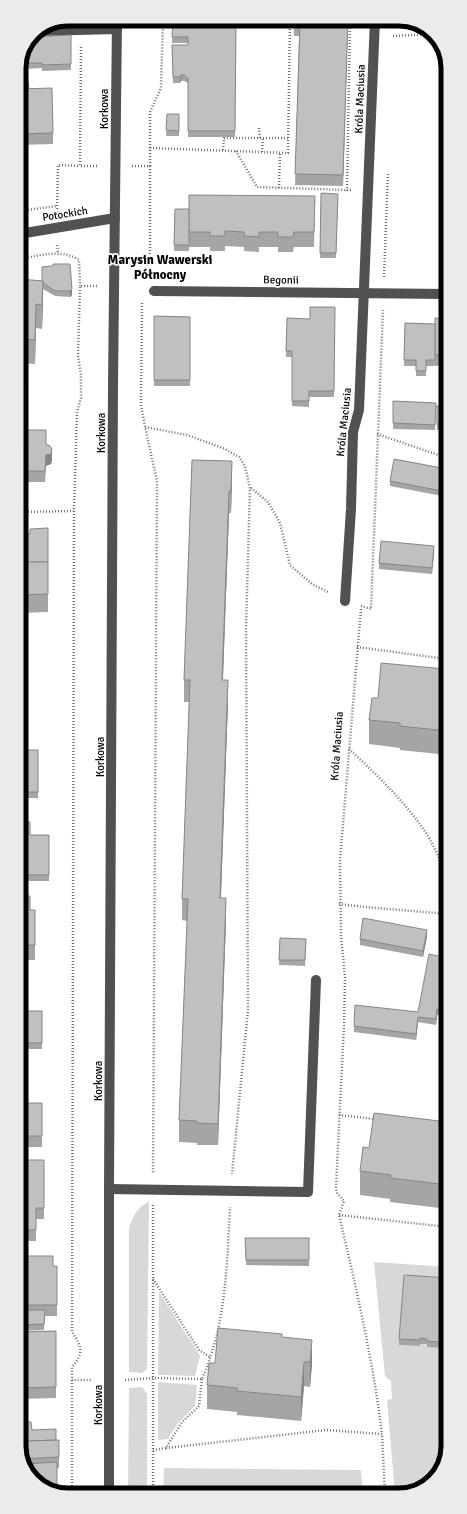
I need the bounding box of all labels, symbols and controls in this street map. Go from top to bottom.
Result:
street label: Króla Maciusia [352,64,368,134]
street label: Korkowa [98,88,111,129]
street label: Potockich [41,204,89,224]
district label: Marysin Wawerski Północny [108,252,213,283]
street label: Begonii [263,273,299,287]
street label: Króla Maciusia [334,386,354,457]
street label: Korkowa [95,412,108,453]
street label: Króla Maciusia [328,710,346,781]
street label: Korkowa [94,736,107,777]
street label: Korkowa [92,1060,105,1101]
street label: Korkowa [92,1384,105,1425]

